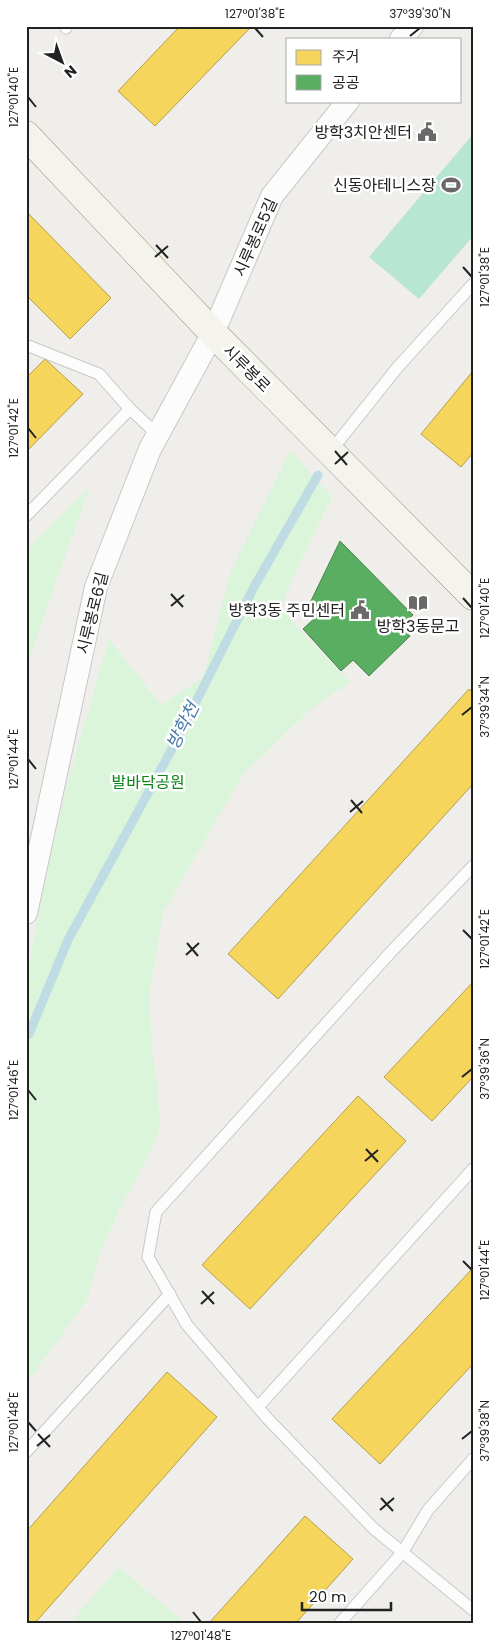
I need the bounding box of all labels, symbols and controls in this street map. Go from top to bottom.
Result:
text: 127°01'38"E [225,5,285,22]
text: 37°39'30"N [389,5,451,22]
north arrow [38,38,88,88]
legend [286,38,462,102]
text: 주거 [332,46,360,67]
text: N [60,61,81,83]
text: 127°01'40"E [5,67,22,127]
text: 공공 [332,72,360,93]
place label: 방학3치안센터 [314,121,412,144]
public building icon: 방학3치안센터 [416,121,438,143]
place label: 신동아테니스장 [333,174,436,197]
sports icon: 신동아테니스장 [440,174,462,196]
street label: 시루봉로5길 [228,194,283,280]
text: 127°01'38"E [476,247,493,307]
street label: 시루봉로 [218,339,276,397]
text: 127°01'42"E [5,398,22,458]
street label: 시루봉로6길 [71,570,114,657]
text: 127°01'40"E [476,578,493,638]
library icon: 방학3동문고 [407,592,429,614]
place label: 방학3동 주민센터 [228,599,345,622]
public building icon: 방학3동 주민센터 [349,599,371,621]
place label: 방학3동문고 [376,615,460,638]
text: 37°39'34"N [476,676,493,738]
water label: 방학천 [160,696,206,754]
text: 127°01'44"E [5,729,22,789]
park label: 발바닥공원 [111,771,185,794]
text: 127°01'42"E [476,909,493,969]
text: 37°39'36"N [476,1038,493,1100]
text: 127°01'46"E [5,1060,22,1120]
text: 127°01'44"E [476,1240,493,1300]
text: 127°01'48"E [5,1392,22,1452]
text: 37°39'38"N [476,1400,493,1462]
scale bar [302,1579,390,1611]
text: 20 m [309,1586,347,1607]
text: 127°01'48"E [171,1627,231,1644]

